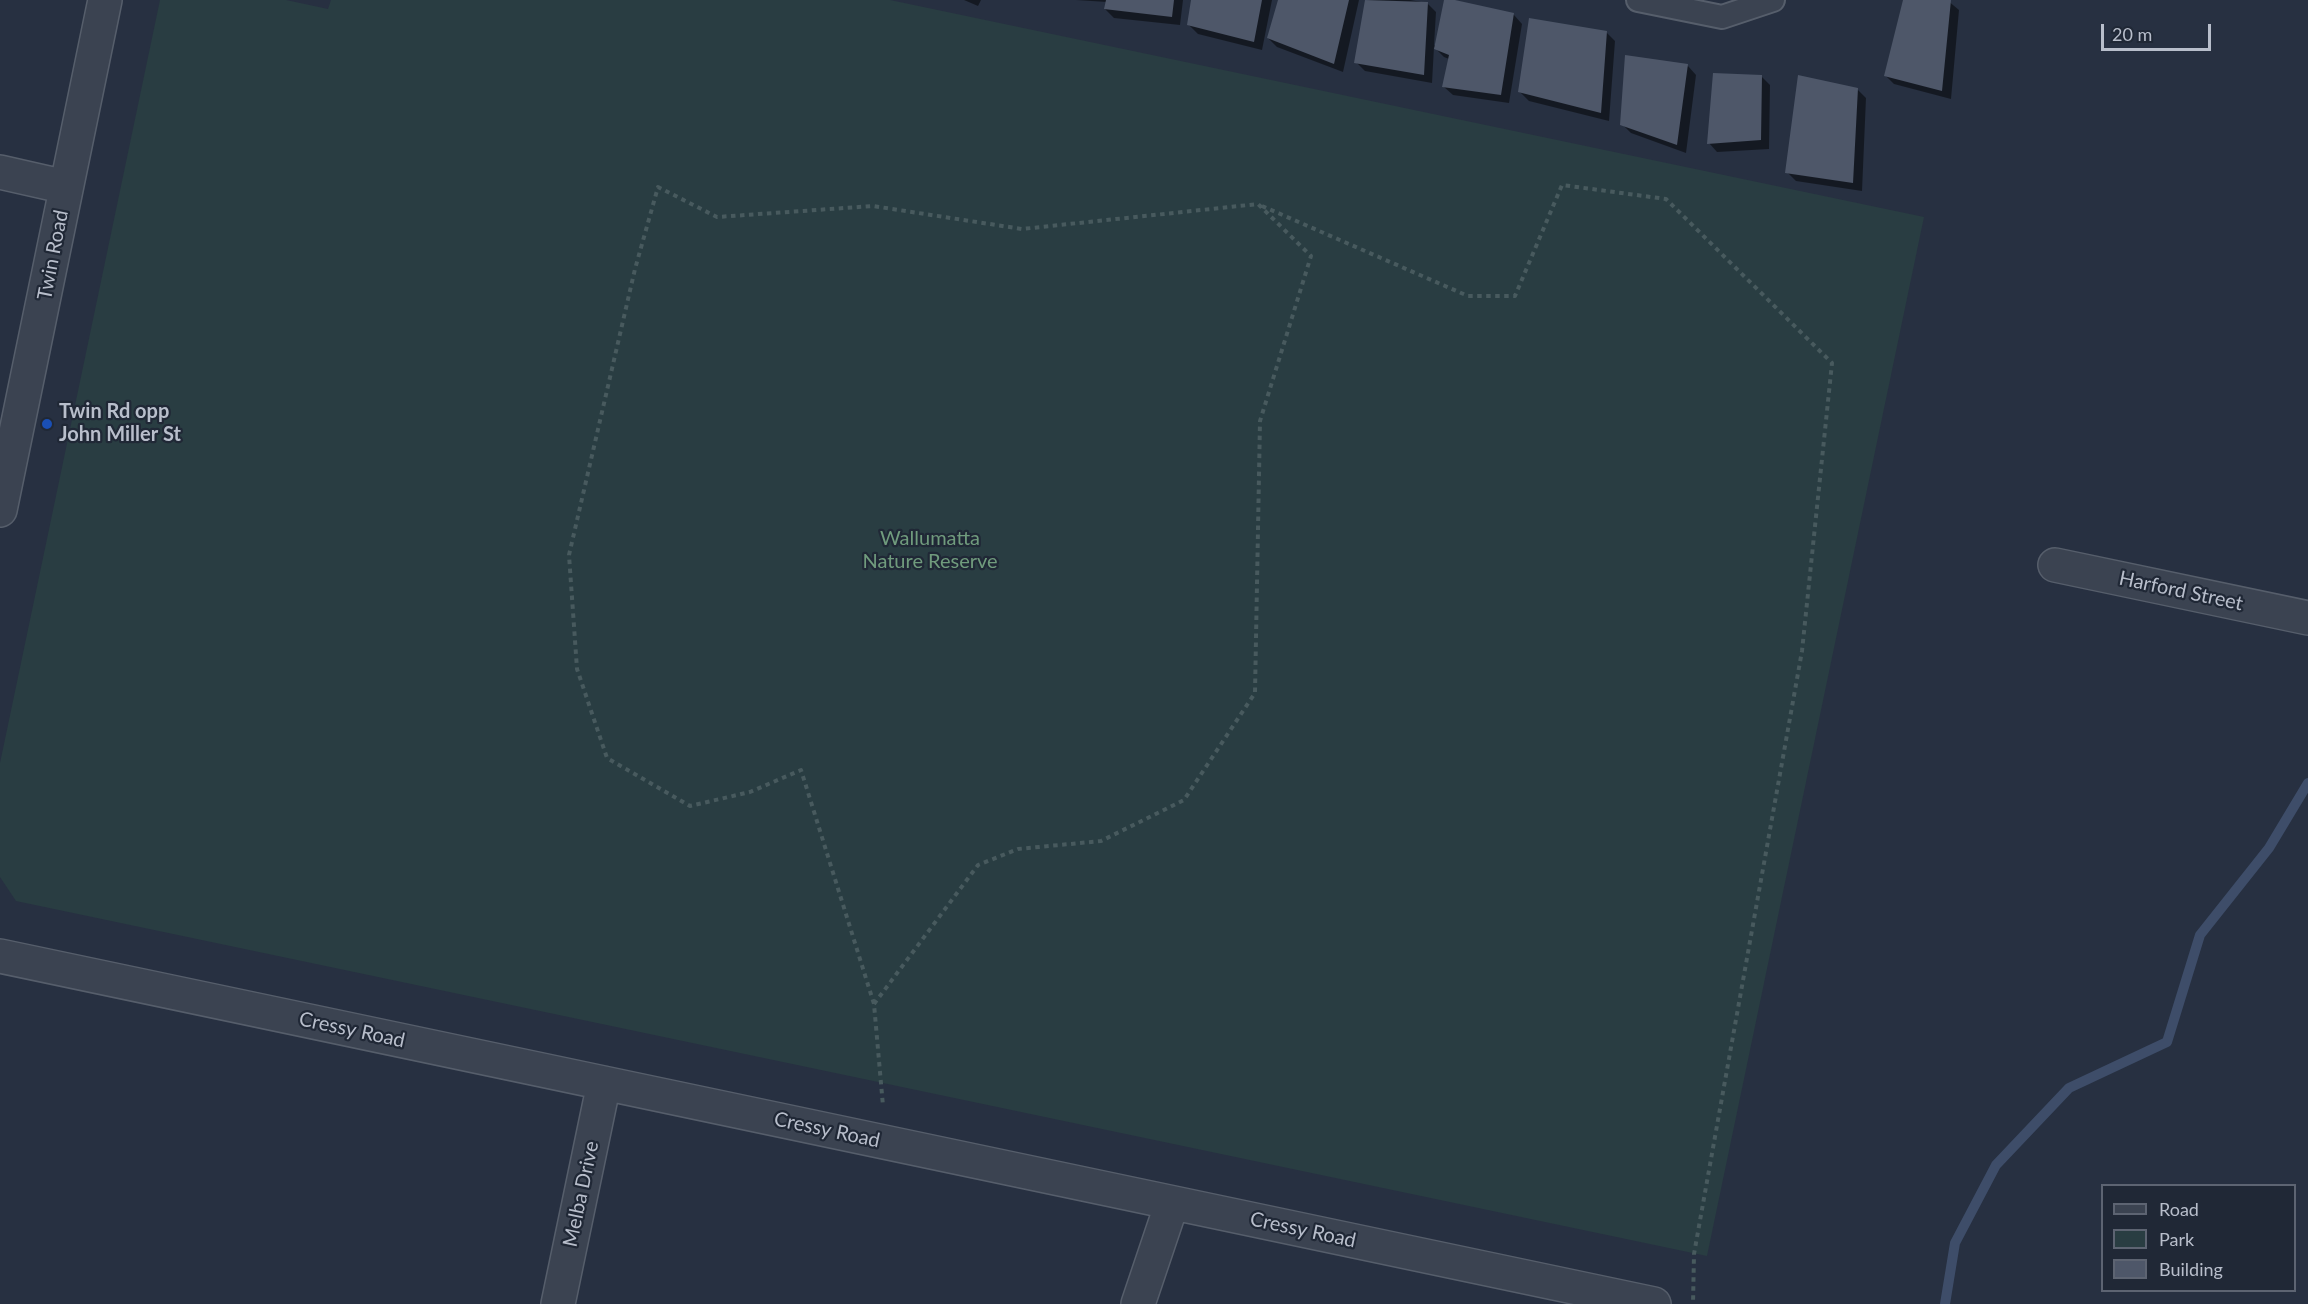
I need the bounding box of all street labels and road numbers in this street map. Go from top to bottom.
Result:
street label: Twin Road [33,208,73,302]
street label: Harford Street [2117,566,2245,616]
street label: Cressy Road [297,1007,407,1053]
street label: Cressy Road [772,1107,882,1153]
street label: Melba Drive [558,1139,604,1249]
street label: Cressy Road [1248,1207,1358,1253]

